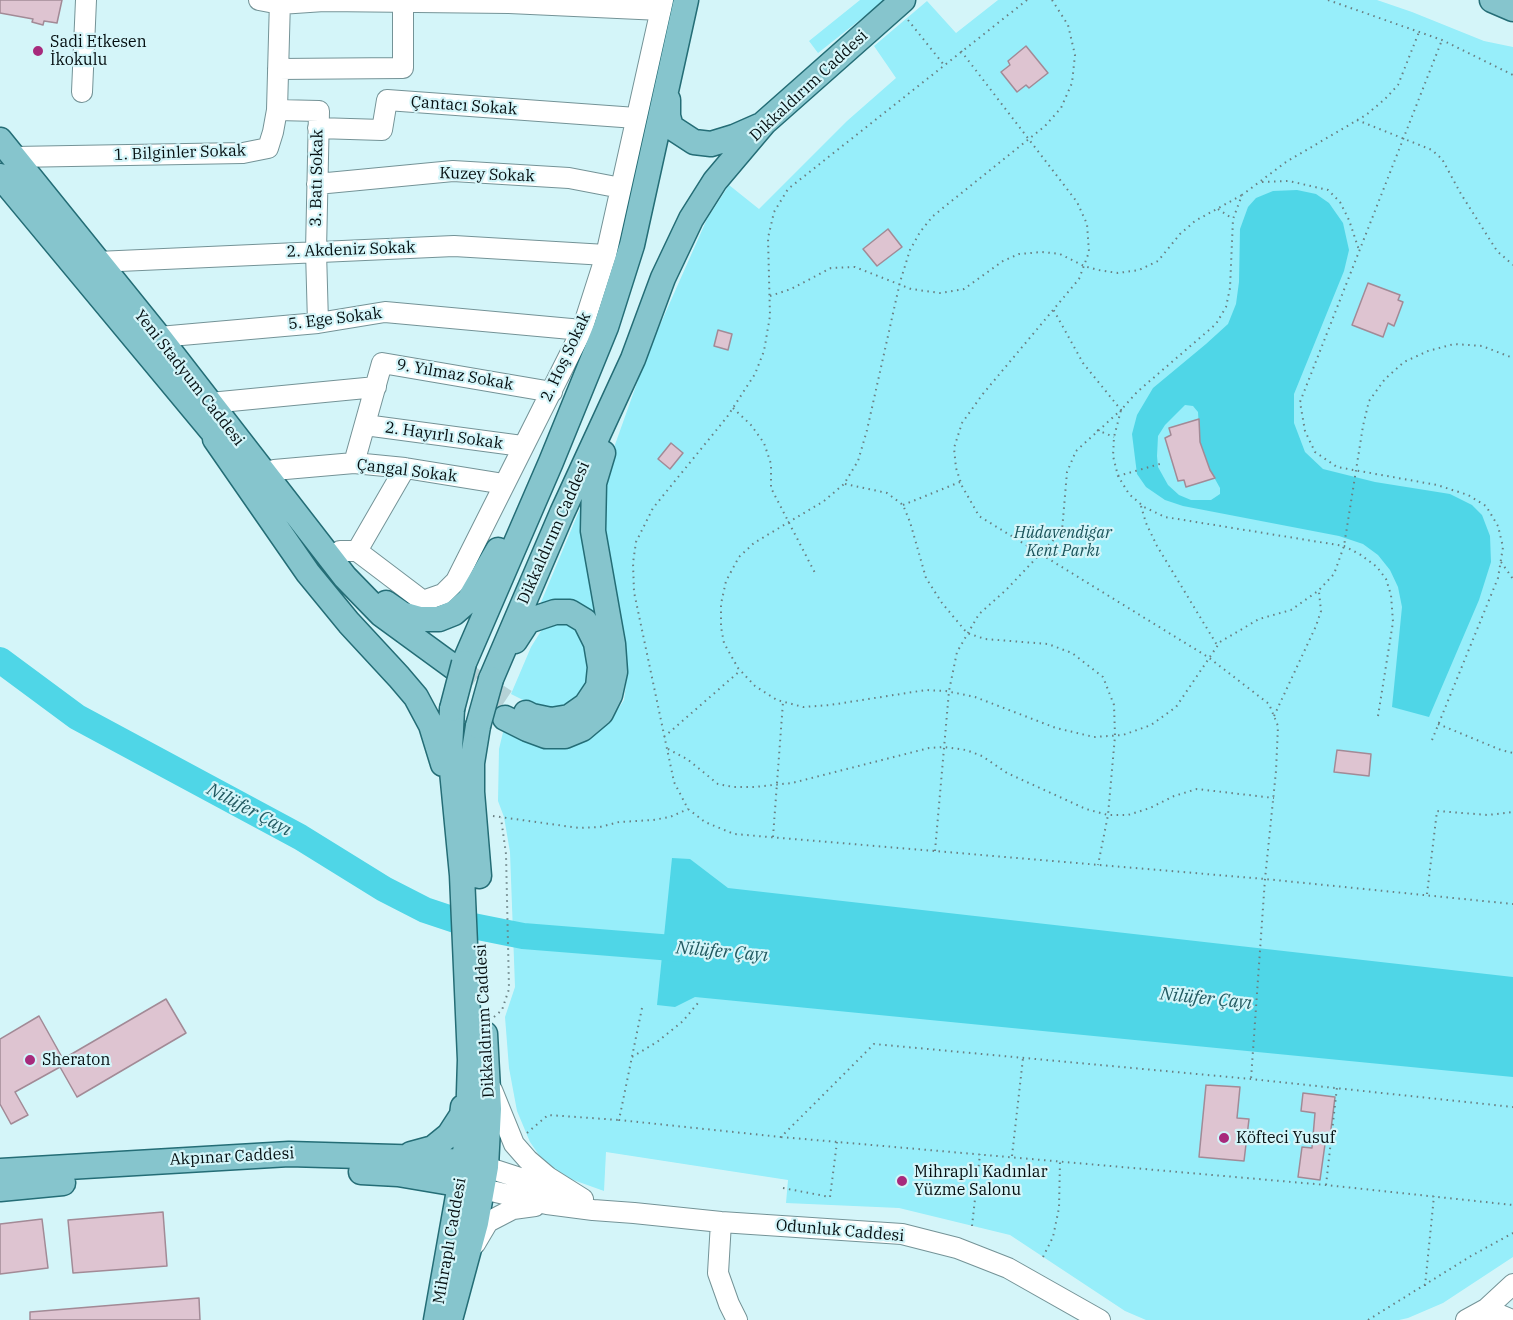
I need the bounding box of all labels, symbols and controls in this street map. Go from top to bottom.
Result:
street label: Dikkaldırım Caddesi [746,26,872,146]
place label: Sadi Etkesen İkokulu [50,32,147,70]
marker: Sadi Etkesen İkokulu [31,44,45,58]
street label: Çantacı Sokak [410,93,518,119]
street label: 3. Batı Sokak [307,129,327,227]
street label: 1. Bilginler Sokak [114,141,246,165]
street label: Kuzey Sokak [439,164,535,186]
street label: 2. Akdeniz Sokak [286,238,416,262]
street label: 5. Ege Sokak [287,304,383,334]
street label: Yeni Stadyum Caddesi [130,306,248,450]
street label: 2. Hoş Sokak [537,309,595,405]
street label: 9. Yılmaz Sokak [395,355,515,395]
street label: 2. Hayırlı Sokak [384,418,504,454]
street label: Çangal Sokak [356,455,458,487]
street label: Dikkaldırım Caddesi [514,459,594,607]
park label: Hüdavendigar Kent Parkı [1014,523,1112,561]
water label: Nilüfer Çayı [203,779,295,841]
water label: Nilüfer Çayı [675,937,769,967]
street label: Dikkaldırım Caddesi [471,943,499,1099]
water label: Nilüfer Çayı [1159,983,1253,1015]
place label: Sheraton [42,1050,111,1070]
marker: Sheraton [23,1053,37,1067]
place label: Köfteci Yusuf [1236,1128,1335,1148]
marker: Köfteci Yusuf [1217,1131,1231,1145]
street label: Akpınar Caddesi [169,1144,295,1170]
place label: Mihraplı Kadınlar Yüzme Salonu [914,1162,1048,1200]
marker: Mihraplı Kadınlar Yüzme Salonu [895,1174,909,1188]
street label: Mihraplı Caddesi [429,1176,471,1306]
street label: Odunluk Caddesi [775,1216,905,1246]

